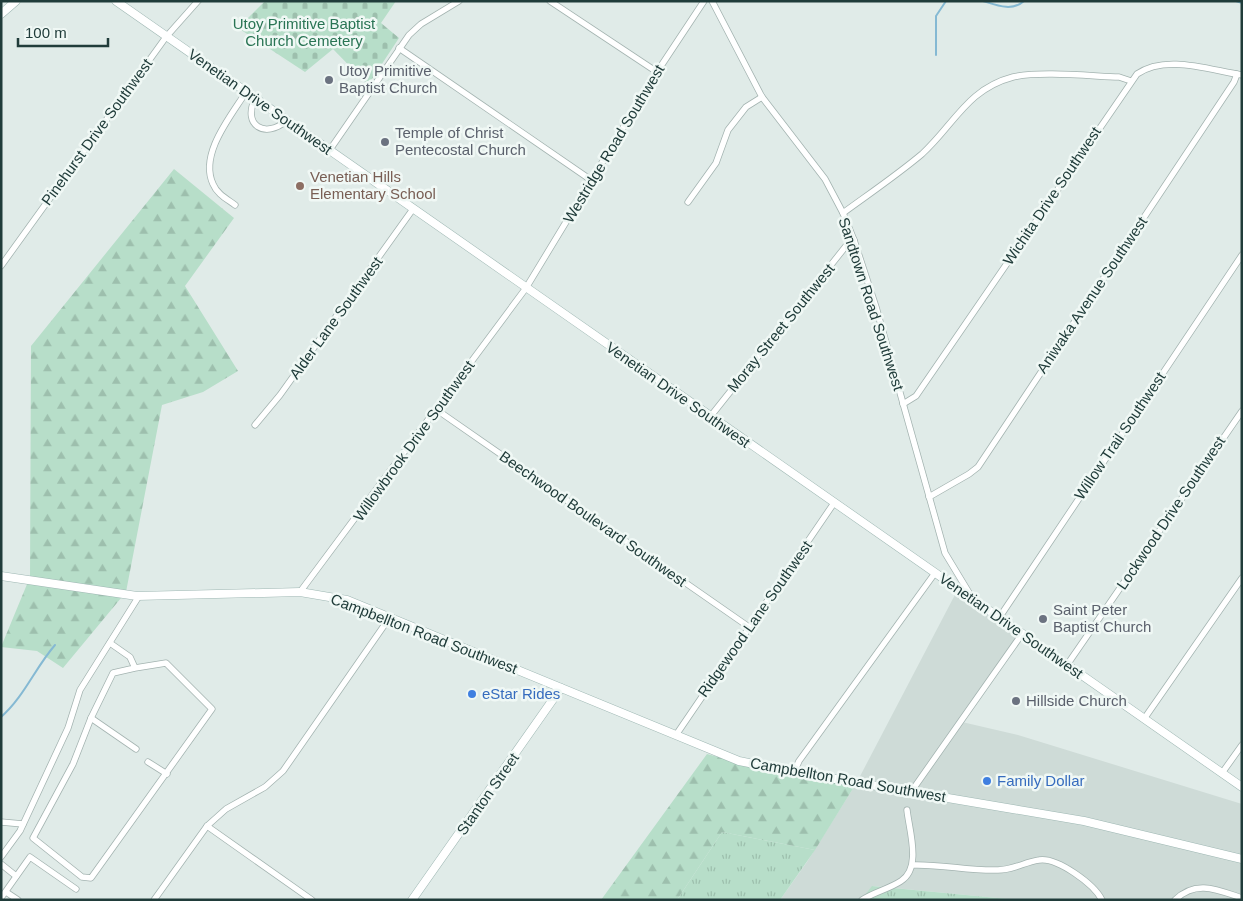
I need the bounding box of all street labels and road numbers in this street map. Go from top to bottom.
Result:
street label: Venetian Drive Southwest [185,45,336,158]
street label: Pinehurst Drive Southwest [38,55,156,208]
street label: Westridge Road Southwest [560,61,668,226]
street label: Wichita Drive Southwest [999,123,1105,268]
street label: Aniwaka Avenue Southwest [1033,213,1151,376]
street label: Sandtown Road Southwest [835,215,908,393]
street label: Alder Lane Southwest [286,253,386,382]
street label: Moray Street Southwest [724,259,838,395]
street label: Venetian Drive Southwest [603,338,754,451]
street label: Willowbrook Drive Southwest [350,356,478,524]
street label: Willow Trail Southwest [1071,368,1169,503]
street label: Lockwood Drive Southwest [1113,432,1229,592]
street label: Beechwood Boulevard Southwest [497,447,691,590]
street label: Ridgewood Lane Southwest [694,537,816,700]
street label: Venetian Drive Southwest [936,569,1087,682]
street label: Campbellton Road Southwest [328,590,521,677]
street label: Stanton Street [453,749,523,838]
street label: Campbellton Road Southwest [749,754,948,805]

